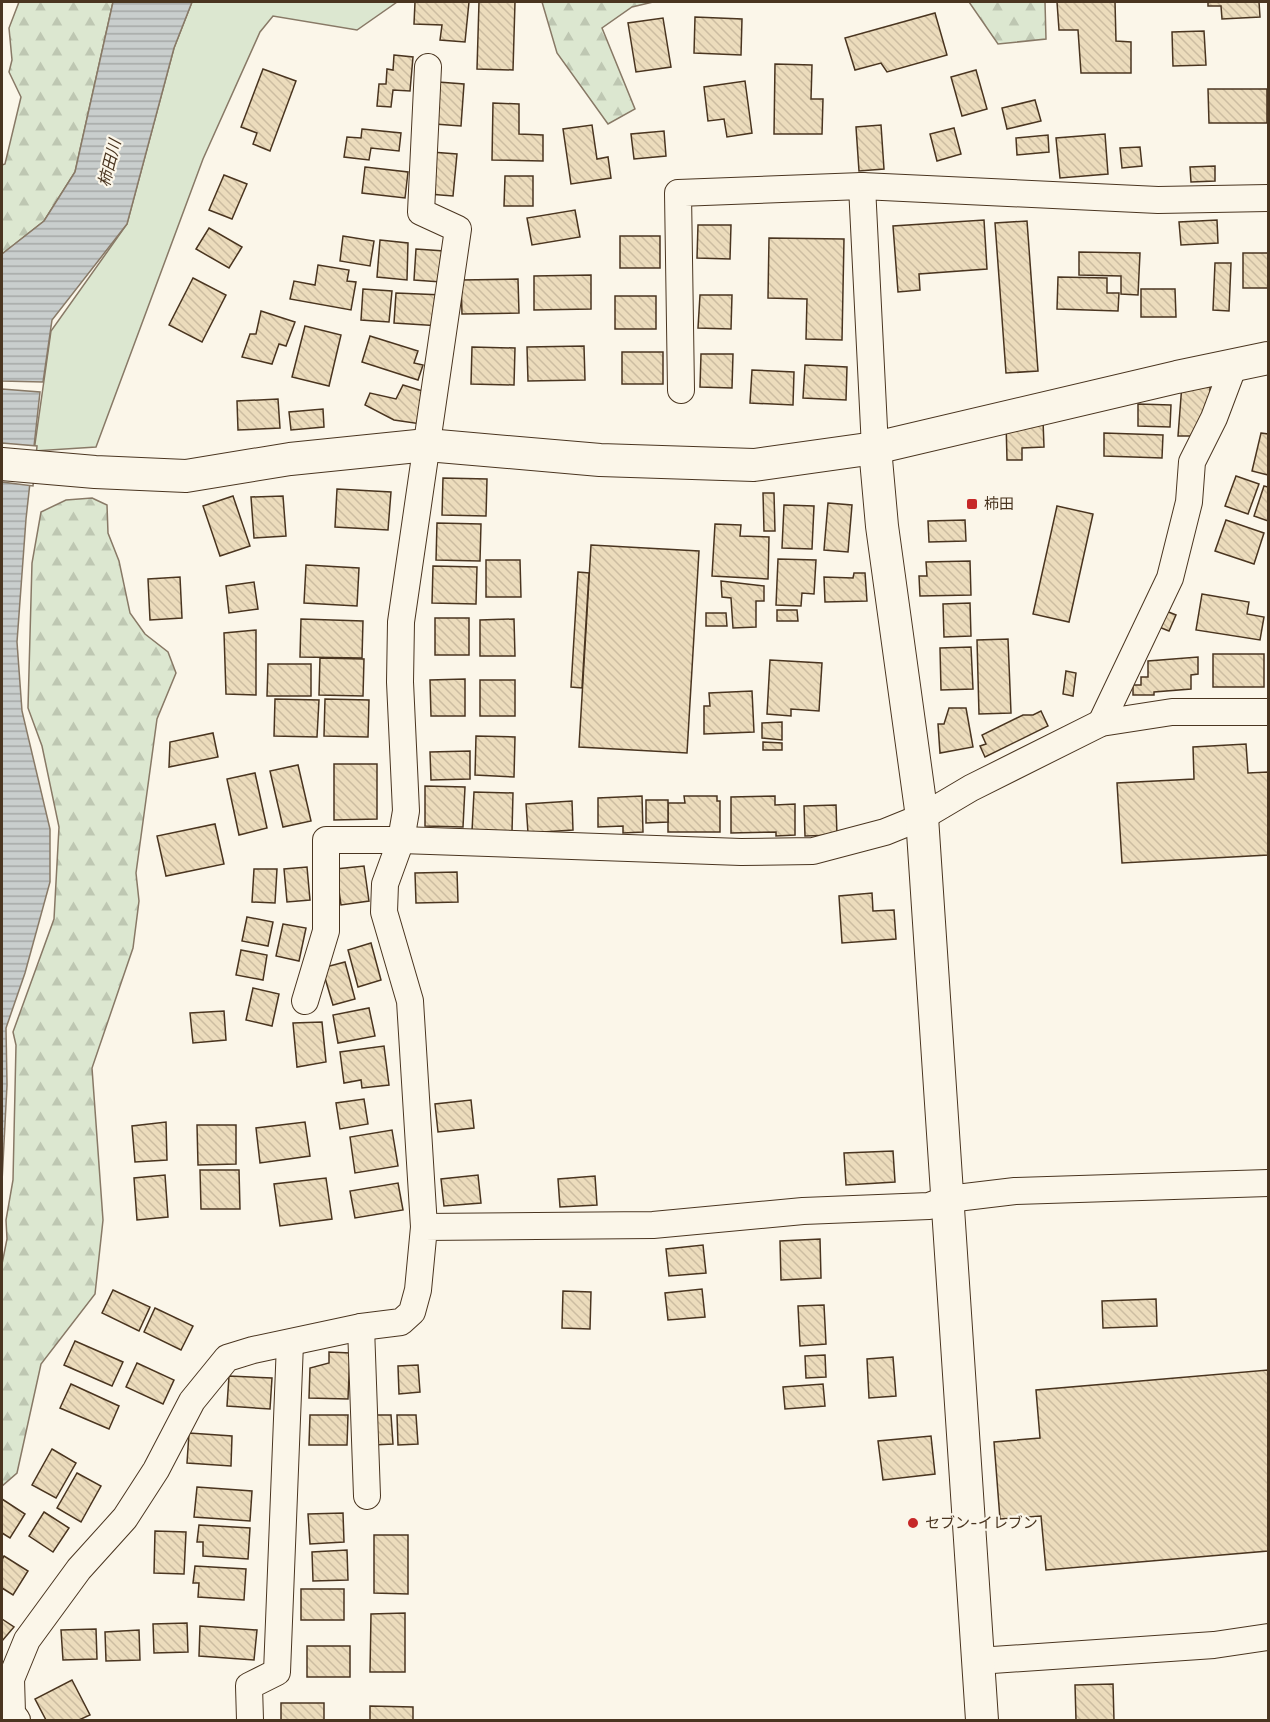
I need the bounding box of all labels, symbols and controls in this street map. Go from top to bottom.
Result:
water label: 柿田川 [94,136,125,189]
place label: 柿田 [984,495,1014,513]
marker: 柿田 [965,497,979,511]
place label: セブン-イレブン [925,1514,1038,1532]
marker: セブン-イレブン [906,1516,920,1530]

